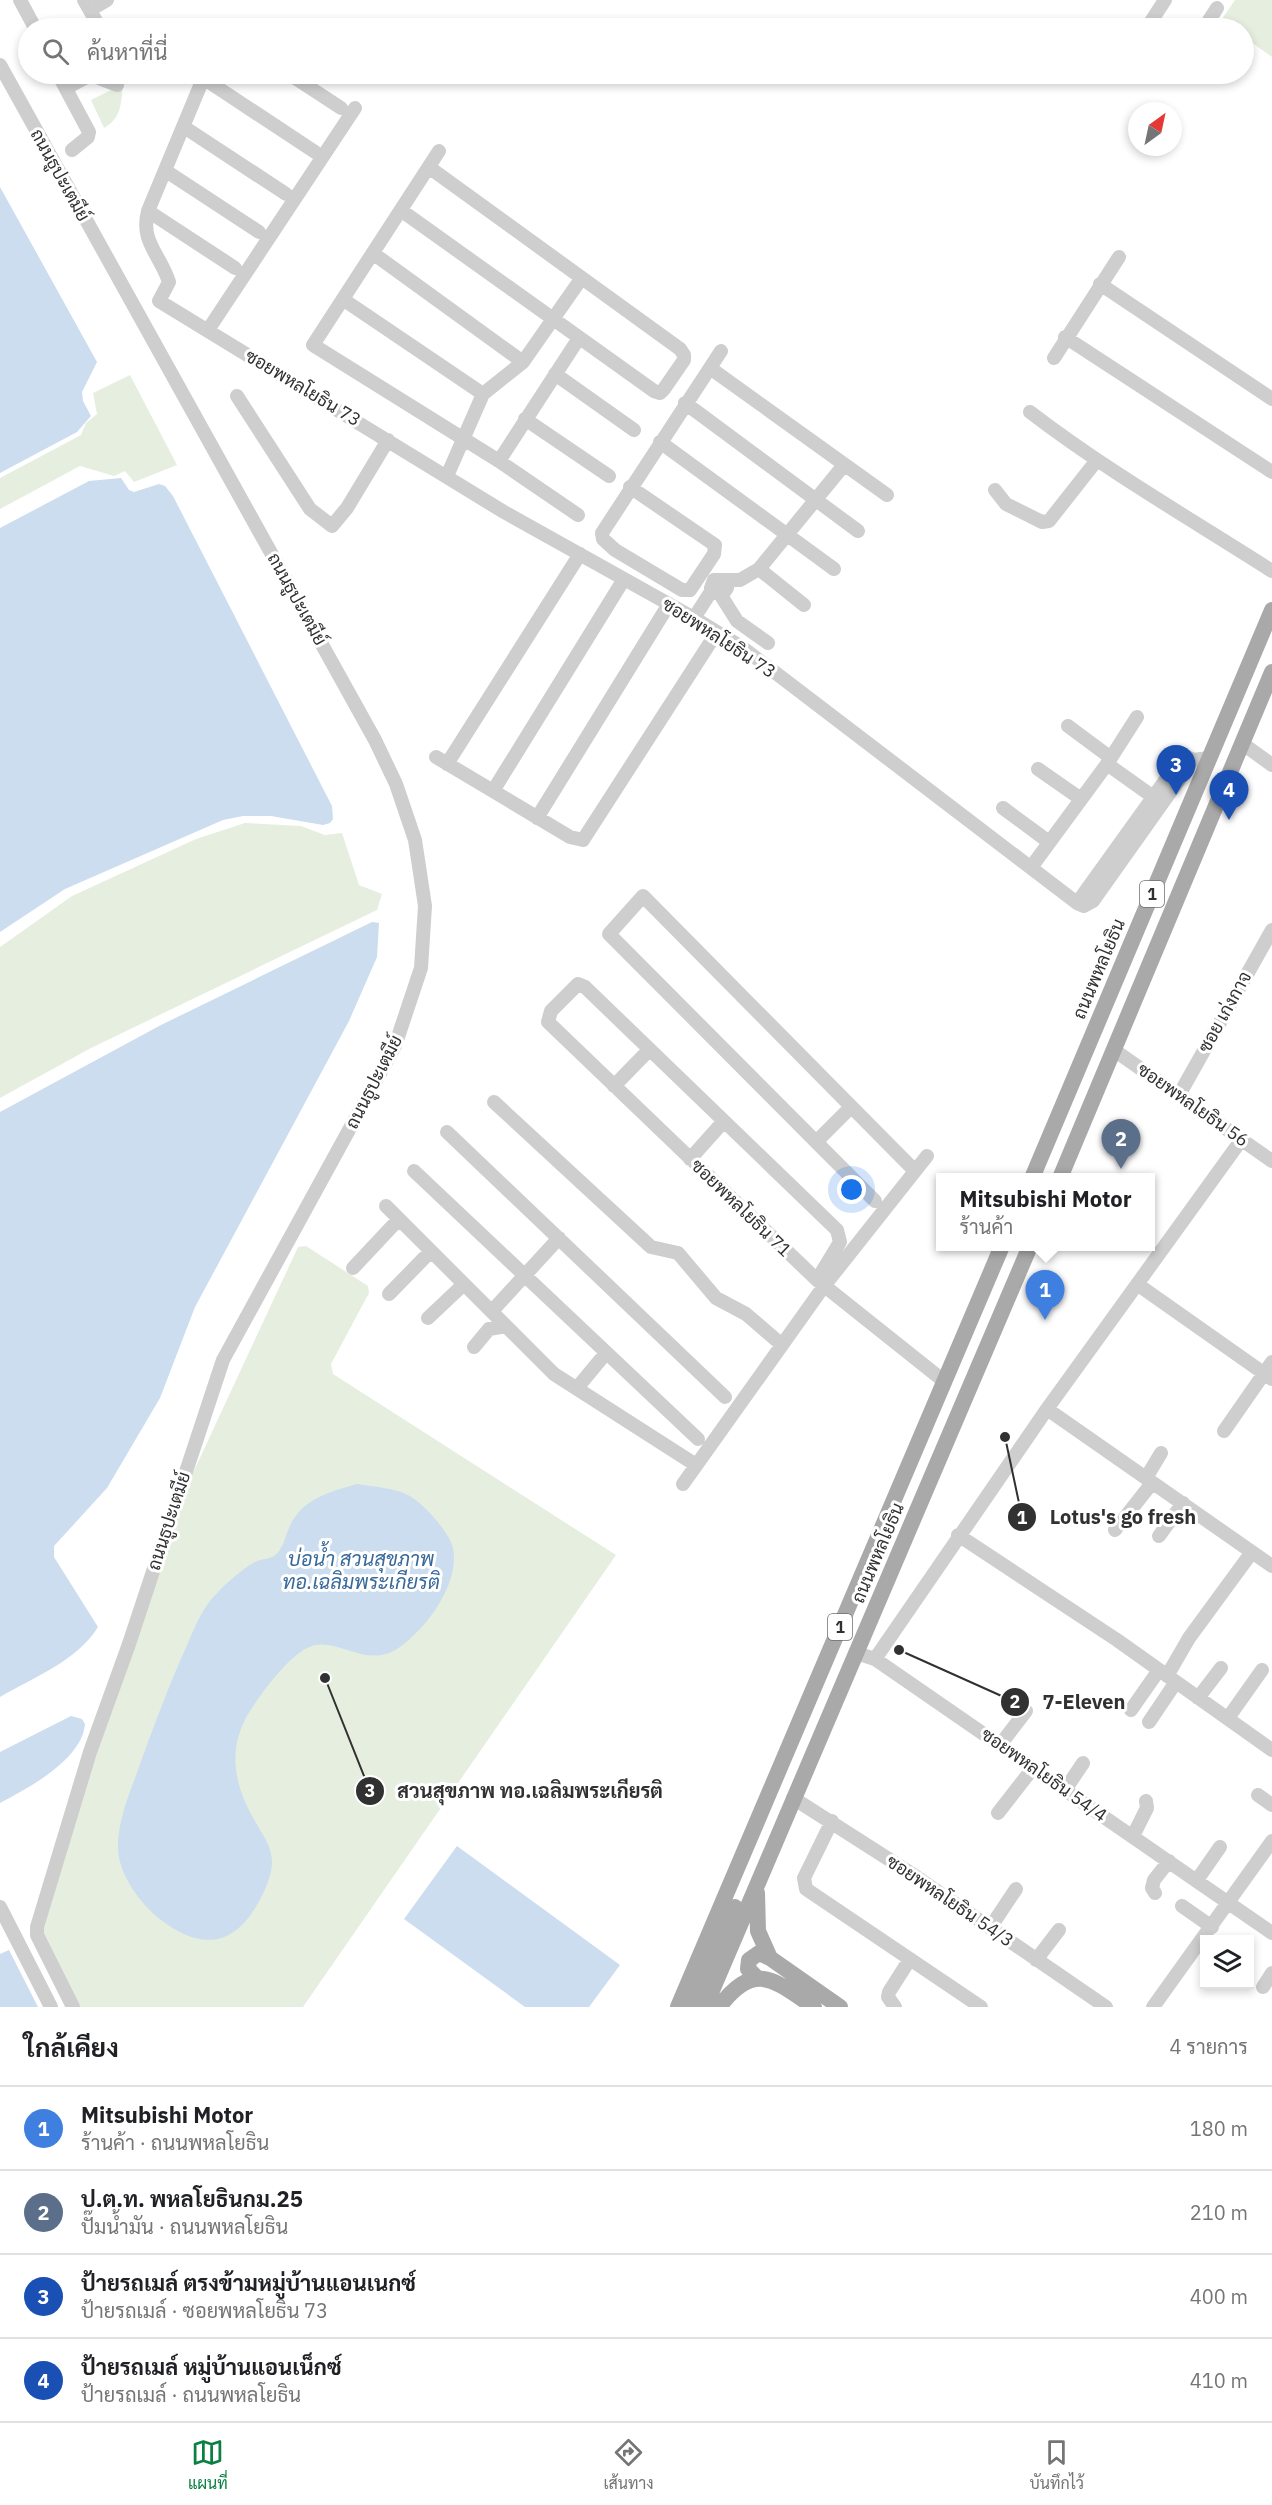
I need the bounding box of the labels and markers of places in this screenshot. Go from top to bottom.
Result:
pin: 3 [1156,746,1196,795]
pin: 4 [1210,770,1248,820]
pin: 2 [1102,1120,1140,1169]
pin: 1 [1026,1270,1064,1320]
callout: Lotus's go fresh [1007,1498,1208,1536]
callout: 7-Eleven [1000,1683,1137,1721]
callout: สวนสุขภาพ ทอ.เฉลิมพระเกียรติ [355,1772,675,1810]

